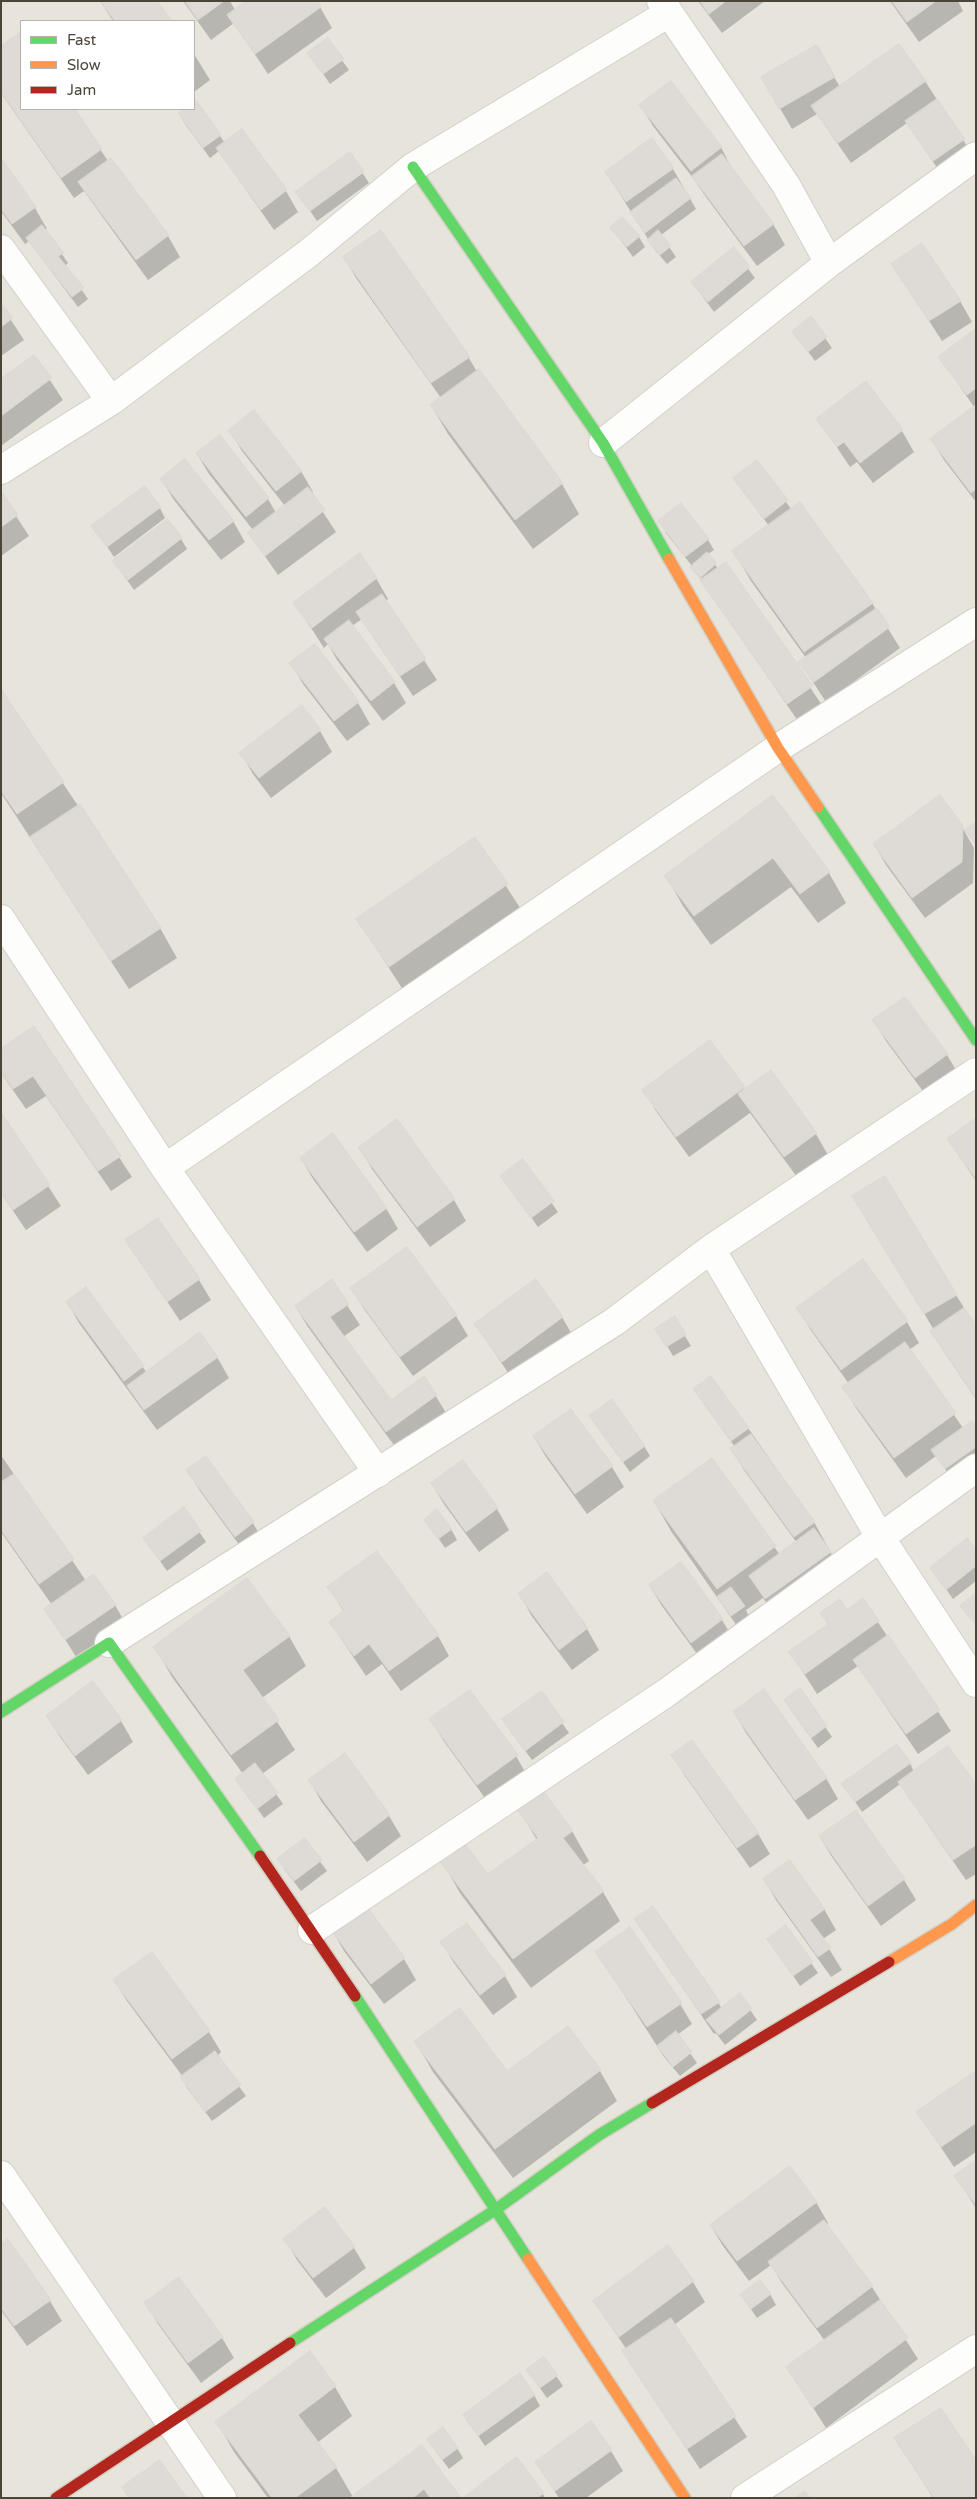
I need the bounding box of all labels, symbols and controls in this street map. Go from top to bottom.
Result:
legend [20,20,195,110]
text: Fast [67,31,96,49]
text: Slow [67,56,101,74]
text: Jam [67,81,96,99]

